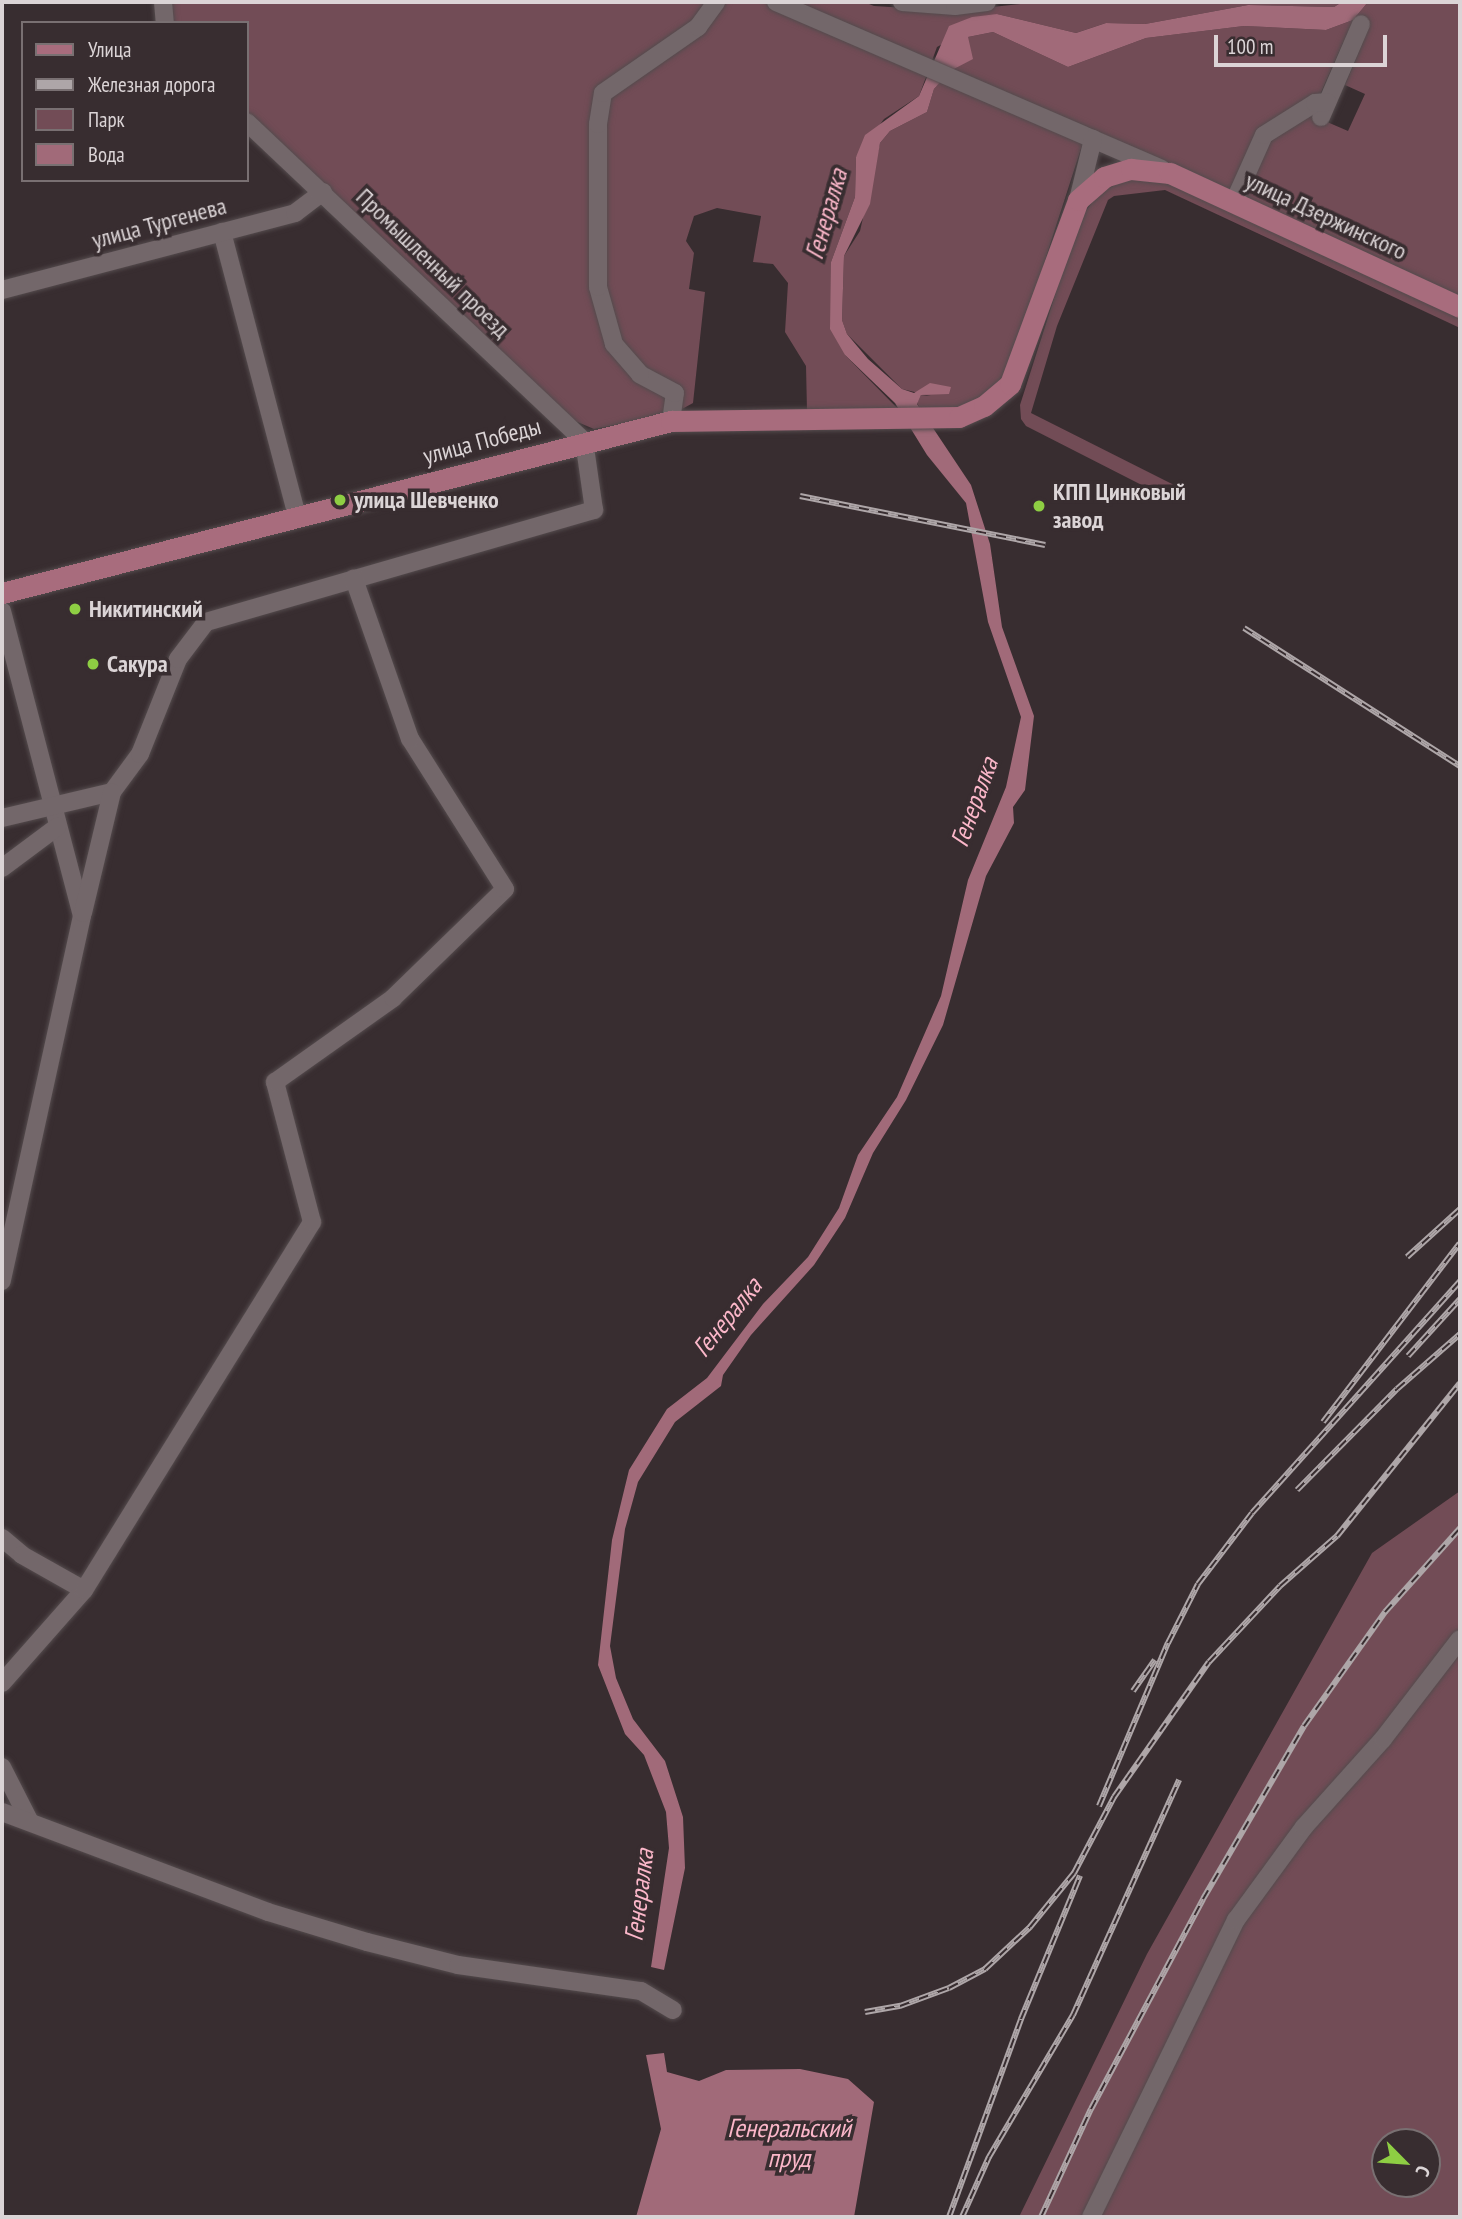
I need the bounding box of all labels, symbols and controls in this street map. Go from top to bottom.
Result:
legend [21,21,248,182]
scale bar [1217,21,1390,65]
text: 100 m [1227,33,1273,60]
text: Улица [88,36,131,63]
text: Железная дорога [88,71,215,98]
text: Парк [88,106,125,133]
text: Вода [88,141,125,168]
water label: Генералка [798,165,854,263]
street label: улица Дзержинского [1241,166,1411,266]
street label: Промышленный проезд [350,182,516,344]
street label: улица Тургенева [88,191,230,255]
street label: улица Победы [420,411,544,471]
place label: КПП Цинковый завод [1053,478,1186,534]
place label: улица Шевченко [354,486,499,514]
marker: улица Шевченко [332,492,348,508]
marker: КПП Цинковый завод [1031,498,1047,514]
place label: Никитинский [89,595,203,623]
marker: Никитинский [67,601,83,617]
place label: Сакура [107,650,168,678]
marker: Сакура [85,656,101,672]
water label: Генералка [944,753,1004,851]
water label: Генералка [686,1271,768,1363]
water label: Генералка [618,1847,660,1943]
water label: Генеральский пруд [727,2112,851,2174]
north arrow [1371,2128,1441,2198]
text: С [1411,2162,1436,2180]

